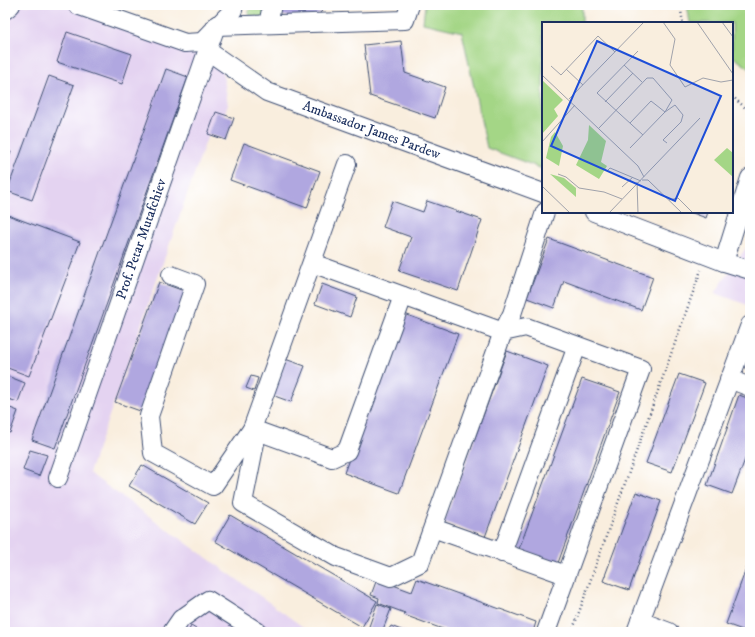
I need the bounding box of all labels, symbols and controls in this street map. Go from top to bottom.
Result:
inset map [542,22,733,213]
street label: Ambassador James Pardew [300,97,443,164]
street label: Prof. Petar Mutafchiev [112,176,171,302]

